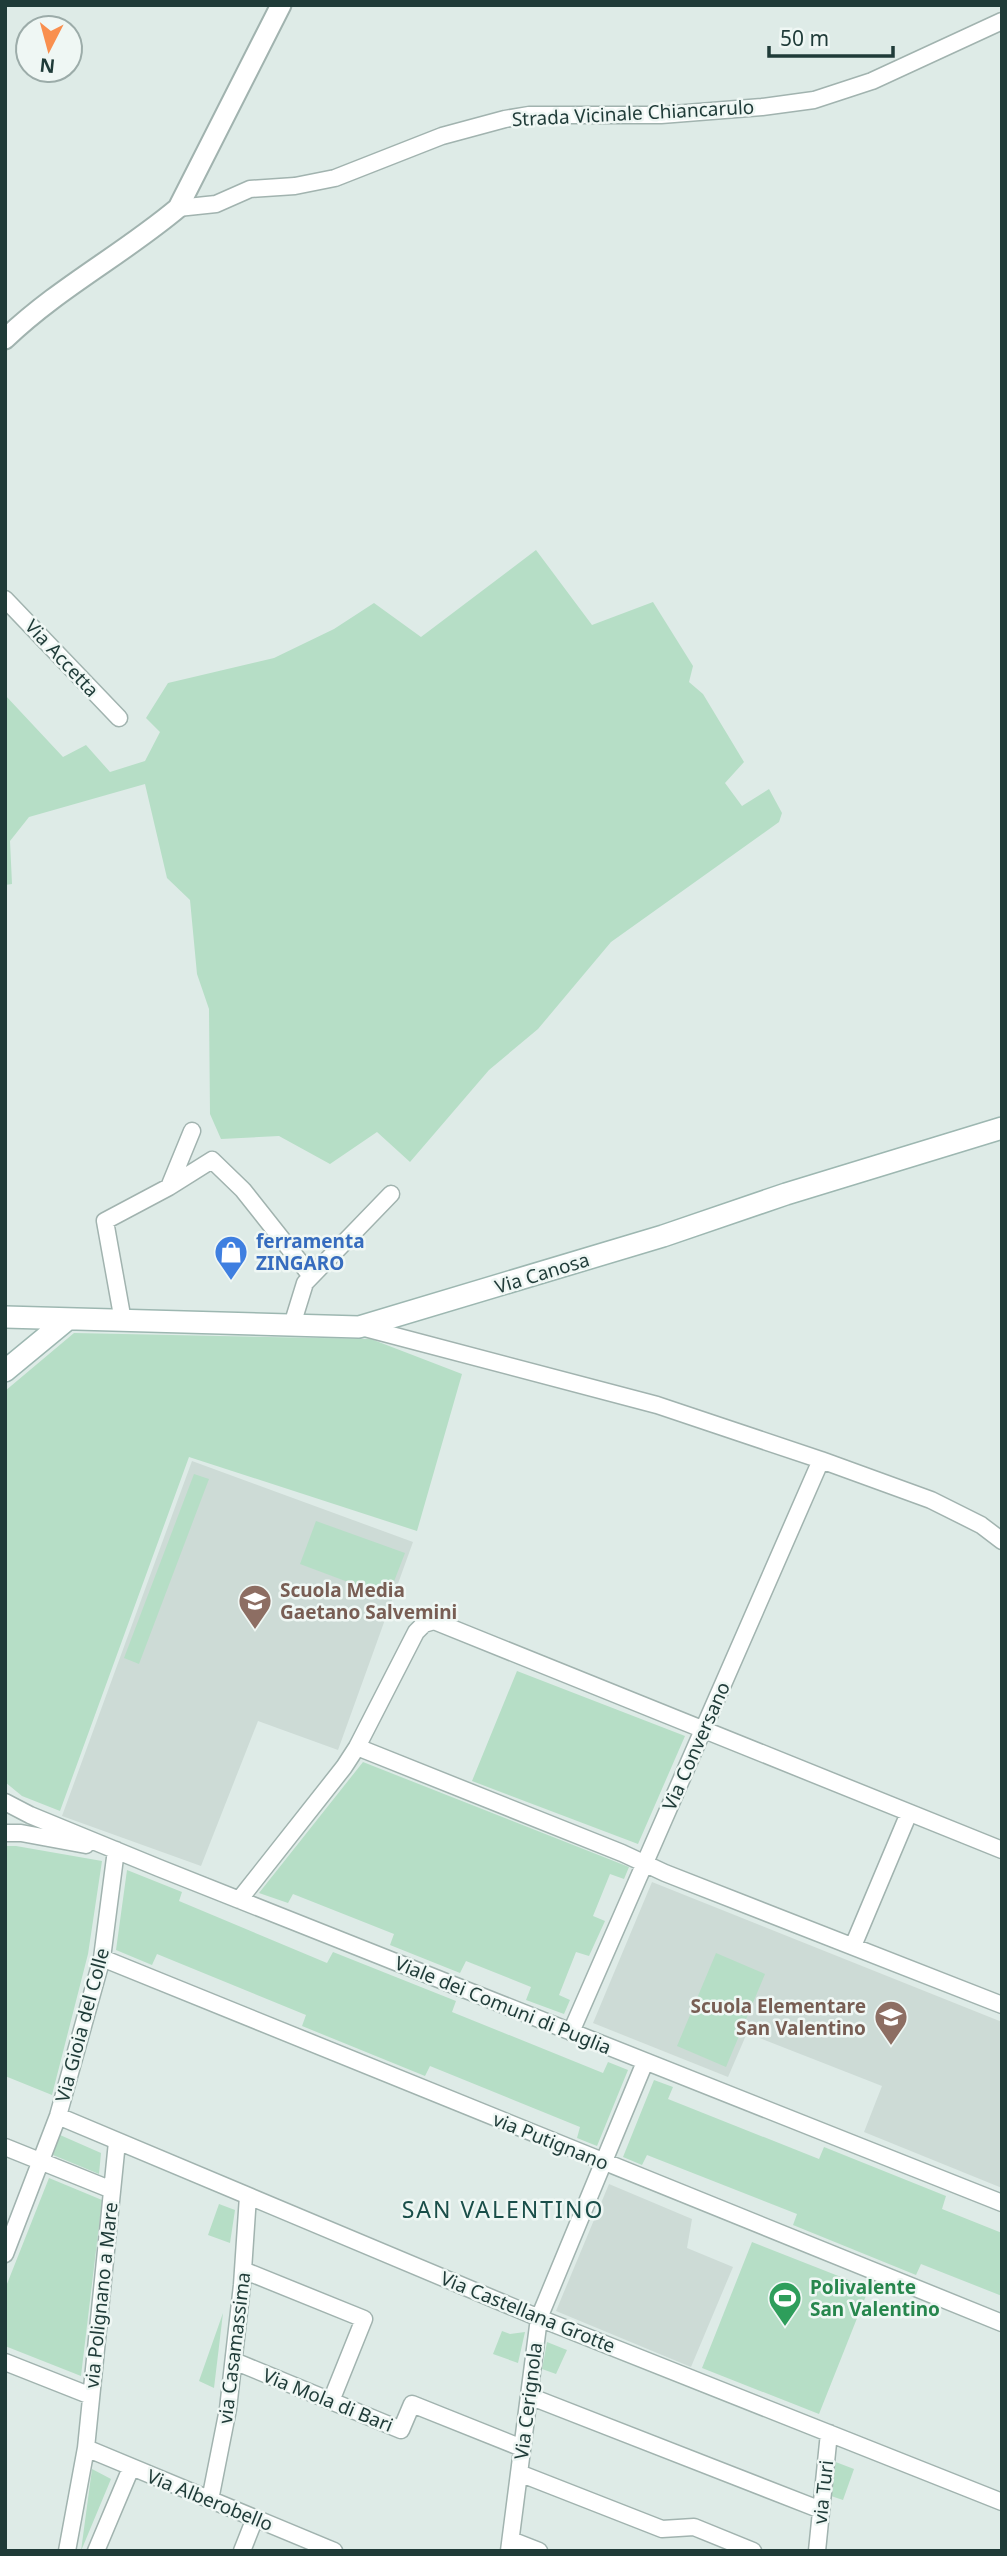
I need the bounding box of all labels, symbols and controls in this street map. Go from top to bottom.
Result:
north arrow [14,14,84,84]
scale bar [769,14,893,58]
text: 50 m [780,24,829,52]
text: N [38,52,56,80]
street label: Strada Vicinale Chiancarulo [511,94,755,132]
street label: Via Accetta [19,614,105,702]
place label: ferramenta ZINGARO [256,1228,365,1276]
shop icon: ferramenta ZINGARO [212,1233,250,1282]
street label: Via Canosa [492,1246,592,1300]
place label: Scuola Media Gaetano Salvemini [280,1577,457,1625]
school or university icon: Scuola Media Gaetano Salvemini [236,1582,274,1631]
street label: Via Conversano [656,1678,736,1814]
street label: Via Gioia del Colle [49,1945,115,2105]
street label: Viale dei Comuni di Puglia [391,1950,615,2060]
place label: Scuola Elementare San Valentino [691,1993,866,2041]
school or university icon: Scuola Elementare San Valentino [872,1998,910,2047]
street label: via Putignano [489,2106,613,2176]
district label: SAN VALENTINO [402,2193,604,2225]
street label: via Polignano a Mare [78,2201,124,2389]
street label: Via Castellana Grotte [437,2265,619,2359]
street label: via Casamassima [212,2271,256,2425]
place label: Polivalente San Valentino [810,2274,940,2322]
sports icon: Polivalente San Valentino [766,2279,804,2328]
street label: Via Cerignola [508,2341,548,2461]
street label: Via Mola di Bari [259,2362,397,2438]
street label: via Turi [807,2459,839,2525]
street label: Via Alberobello [143,2463,277,2537]

